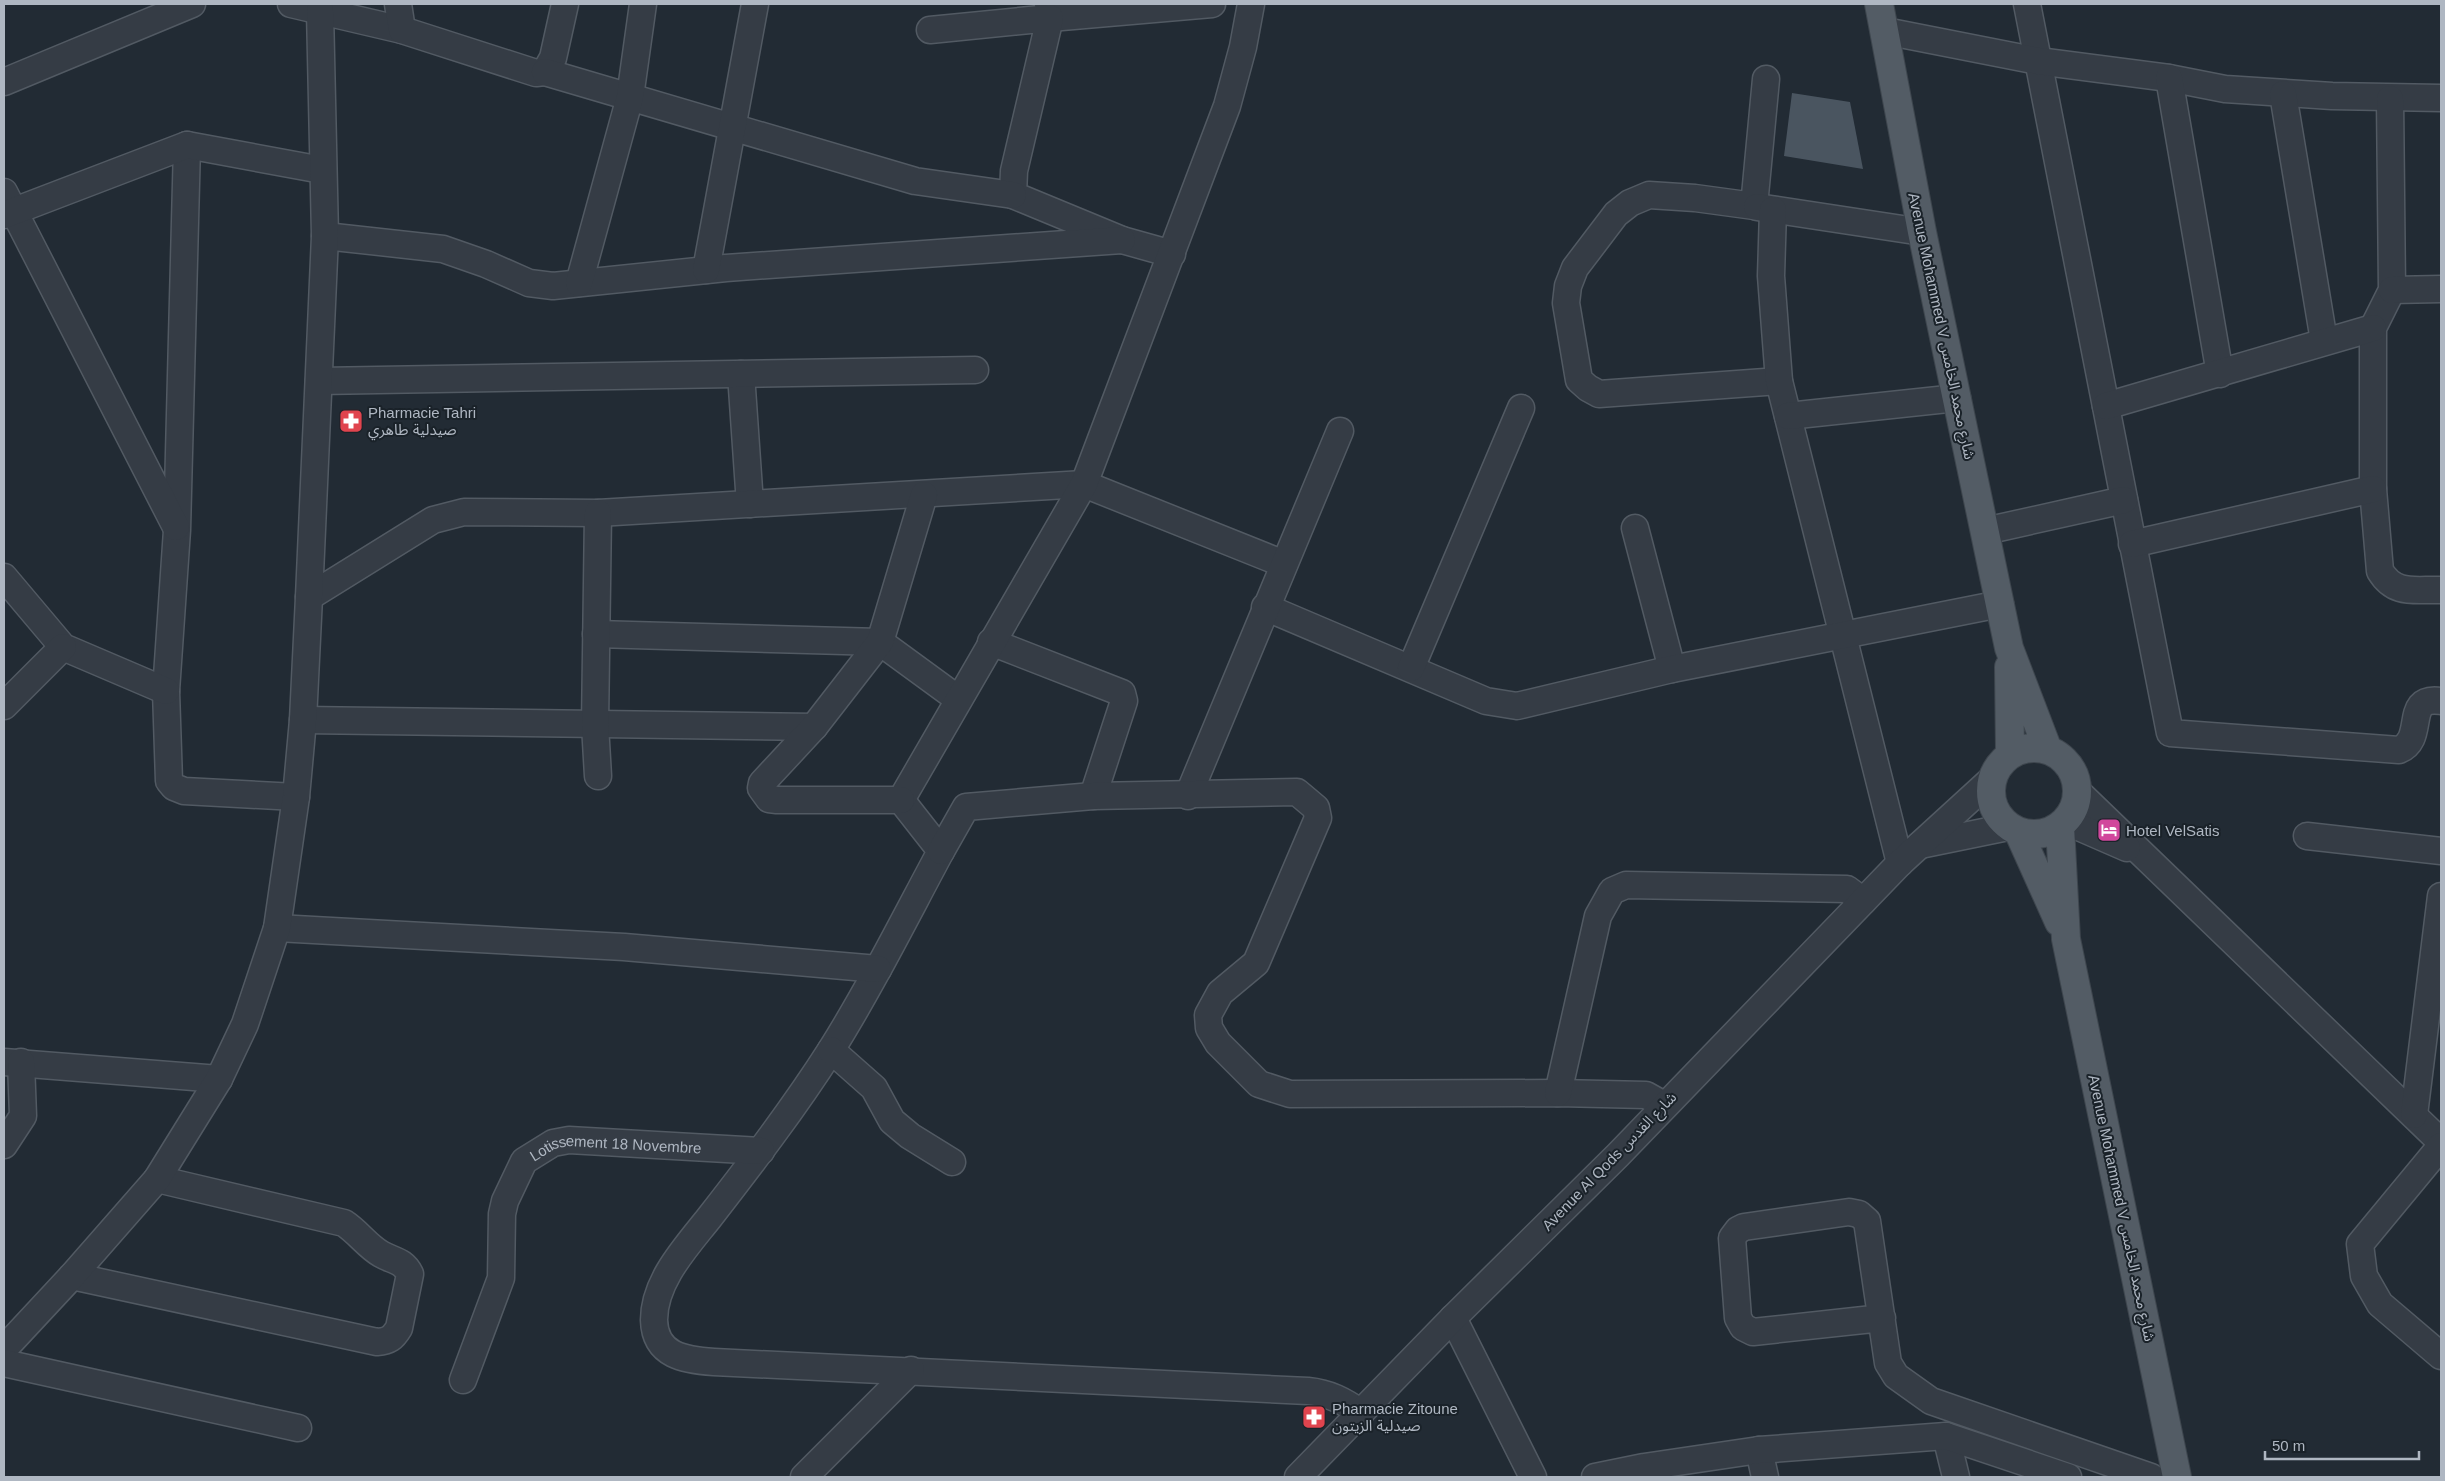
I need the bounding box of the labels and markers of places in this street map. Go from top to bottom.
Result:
place label: Pharmacie Tahri صيدلية طاهري [368,404,476,441]
pharmacy icon: Pharmacie Tahri صيدلية طاهري [338,408,364,434]
hotel icon: Hotel VelSatis [2096,817,2122,843]
place label: Hotel VelSatis [2126,822,2219,839]
place label: Pharmacie Zitoune صيدلية الزيتون [1332,1400,1458,1435]
pharmacy icon: Pharmacie Zitoune صيدلية الزيتون [1301,1404,1327,1430]

